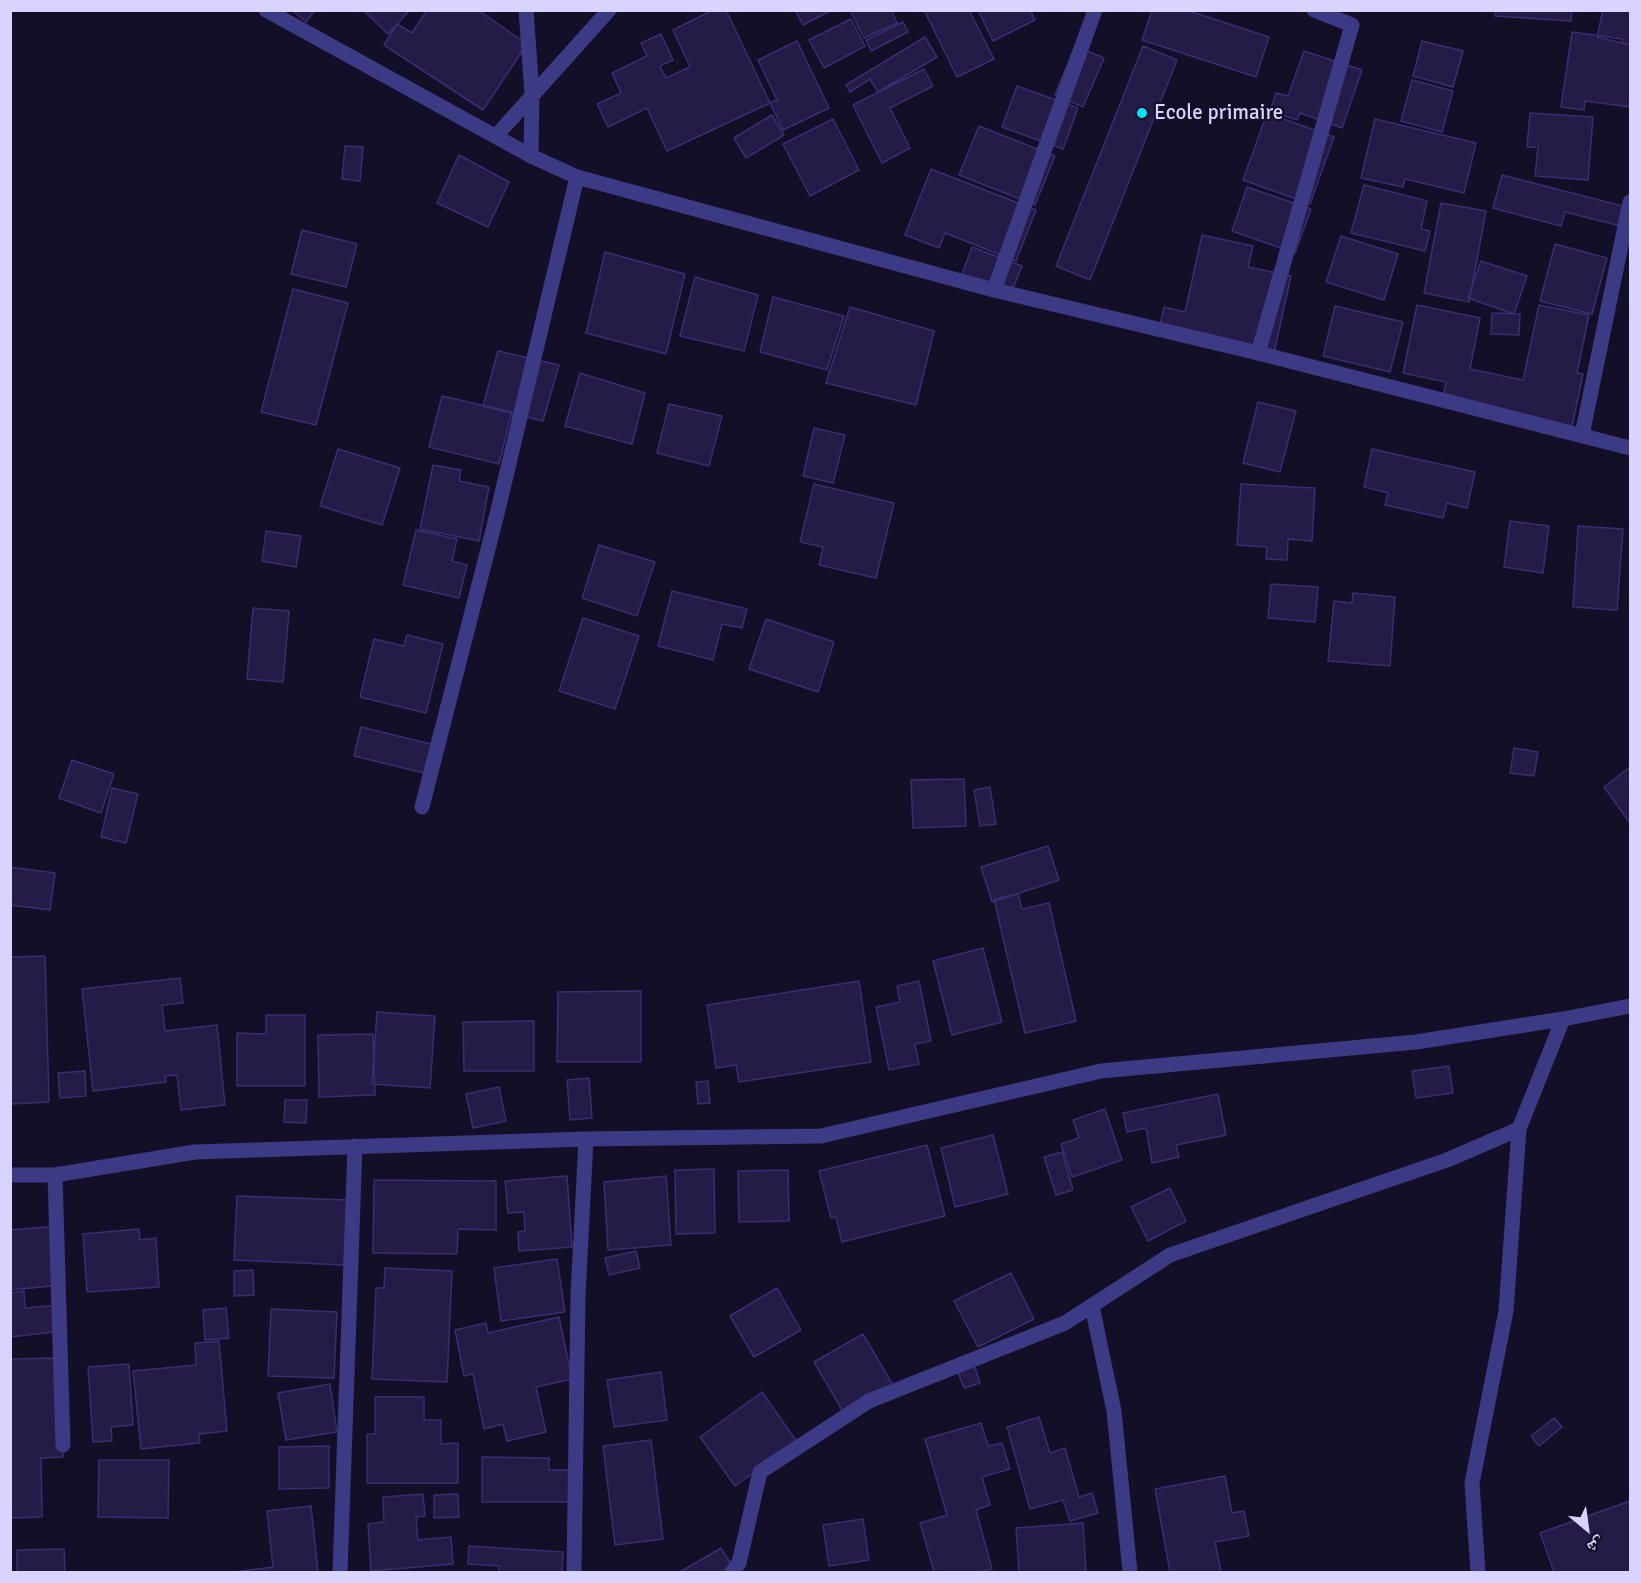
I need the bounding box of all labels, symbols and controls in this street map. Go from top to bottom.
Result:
place label: Ecole primaire [1154,100,1283,126]
marker: Ecole primaire [1135,106,1149,120]
north arrow [1557,1499,1617,1559]
text: ش [1583,1532,1608,1558]

